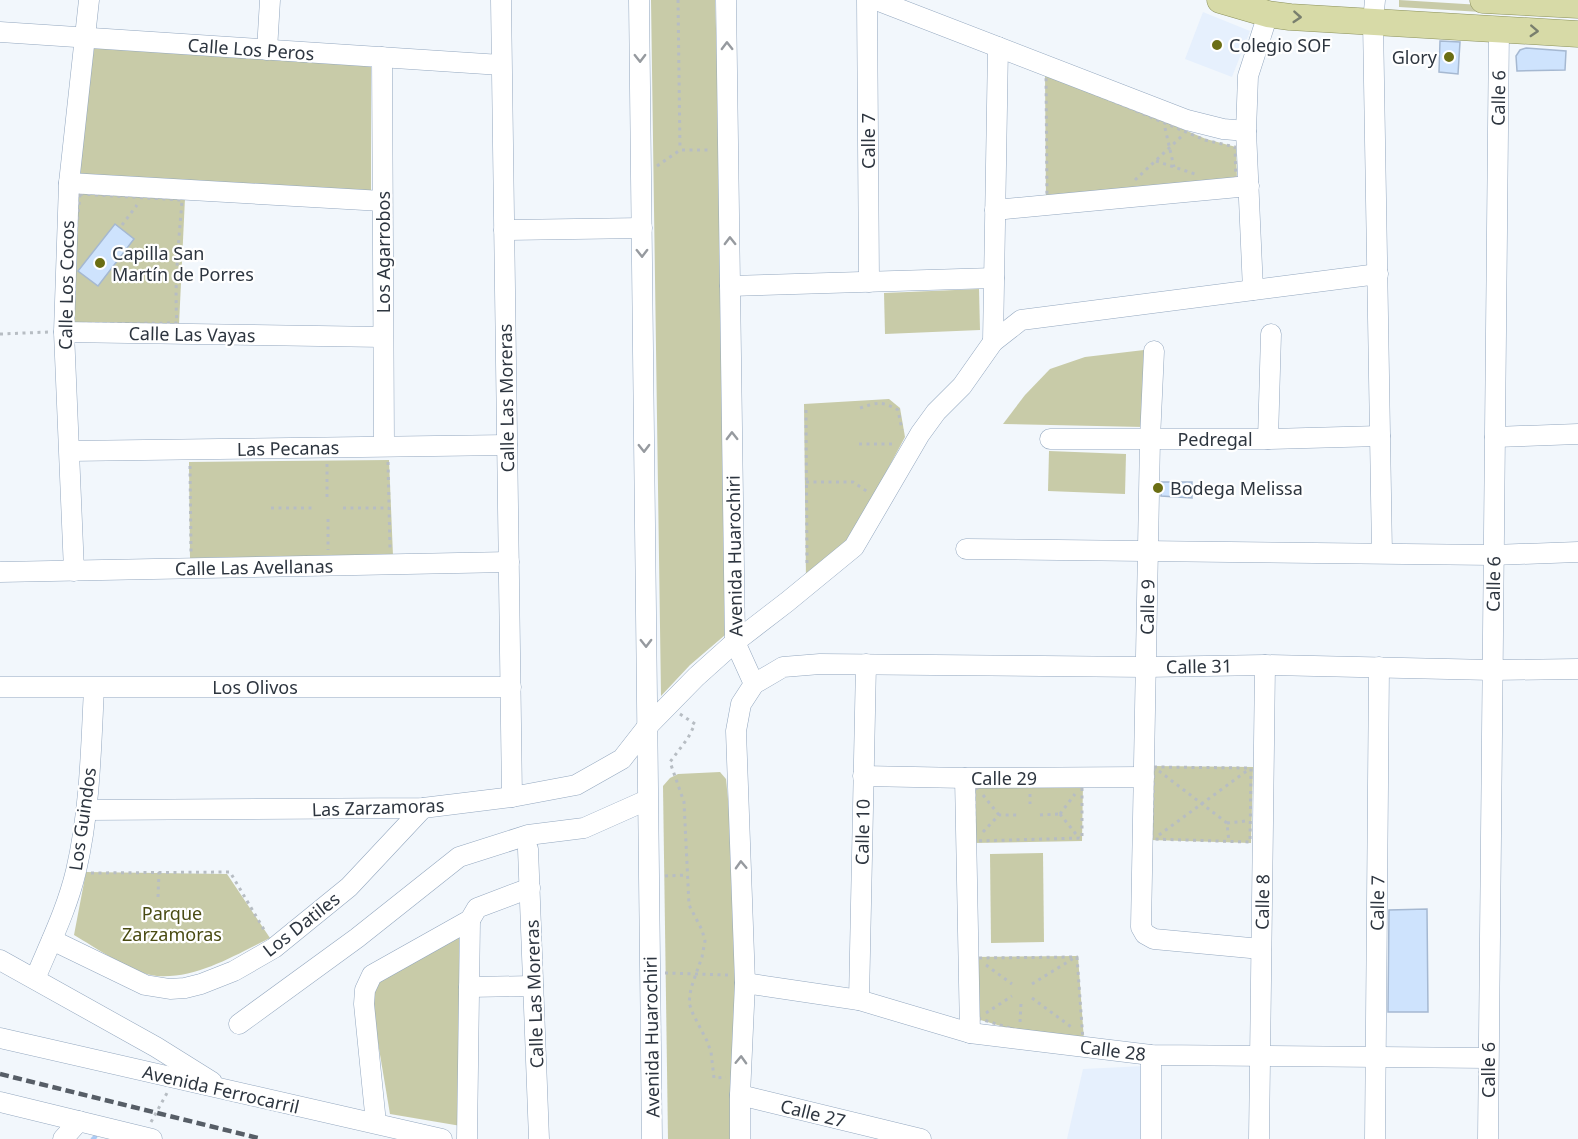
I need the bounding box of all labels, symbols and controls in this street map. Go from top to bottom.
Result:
one-way arrow [1293,10,1302,23]
one-way arrow [1529,24,1538,37]
street label: Calle Los Peros [187,33,315,65]
place label: Colegio SOF [1229,33,1331,57]
marker: Colegio SOF [1210,38,1224,52]
one-way arrow [721,42,733,51]
place label: Glory [1392,45,1438,69]
marker: Glory [1442,50,1456,64]
one-way arrow [634,54,646,63]
street label: Calle 6 [1486,70,1510,126]
street label: Calle 7 [856,113,880,169]
street label: Los Agarrobos [371,191,395,313]
street label: Calle Los Cocos [53,220,79,350]
one-way arrow [723,237,736,246]
place label: Capilla San Martín de Porres [112,241,254,286]
one-way arrow [636,249,648,258]
marker: Capilla San Martín de Porres [93,256,107,270]
street label: Calle Las Vayas [128,321,256,347]
street label: Calle Las Moreras [493,323,519,473]
street label: Pedregal [1177,427,1253,451]
one-way arrow [726,432,738,441]
street label: Las Pecanas [237,435,339,461]
one-way arrow [638,444,650,453]
street label: Avenida Huarochiri [721,475,747,637]
place label: Bodega Melissa [1170,476,1303,500]
marker: Bodega Melissa [1151,481,1165,495]
street label: Calle Las Avellanas [175,554,333,580]
street label: Calle 6 [1481,556,1505,612]
street label: Calle 9 [1135,579,1159,635]
one-way arrow [640,639,652,648]
street label: Calle 31 [1166,653,1232,679]
street label: Los Olivos [212,675,298,699]
street label: Los Guindos [63,766,101,872]
street label: Calle 29 [971,766,1037,790]
street label: Las Zarzamoras [311,793,445,821]
street label: Calle 10 [849,799,875,865]
one-way arrow [734,860,747,869]
street label: Calle 8 [1250,874,1274,930]
street label: Calle 7 [1365,875,1389,931]
street label: Los Datiles [258,886,344,962]
park label: Parque Zarzamoras [122,901,222,946]
street label: Calle Las Moreras [519,919,549,1069]
street label: Avenida Huarochiri [638,956,664,1118]
street label: Calle 28 [1079,1034,1147,1066]
street label: Calle 6 [1476,1042,1500,1098]
one-way arrow [735,1055,748,1064]
street label: Avenida Ferrocarril [140,1059,302,1119]
street label: Calle 27 [778,1093,848,1133]

